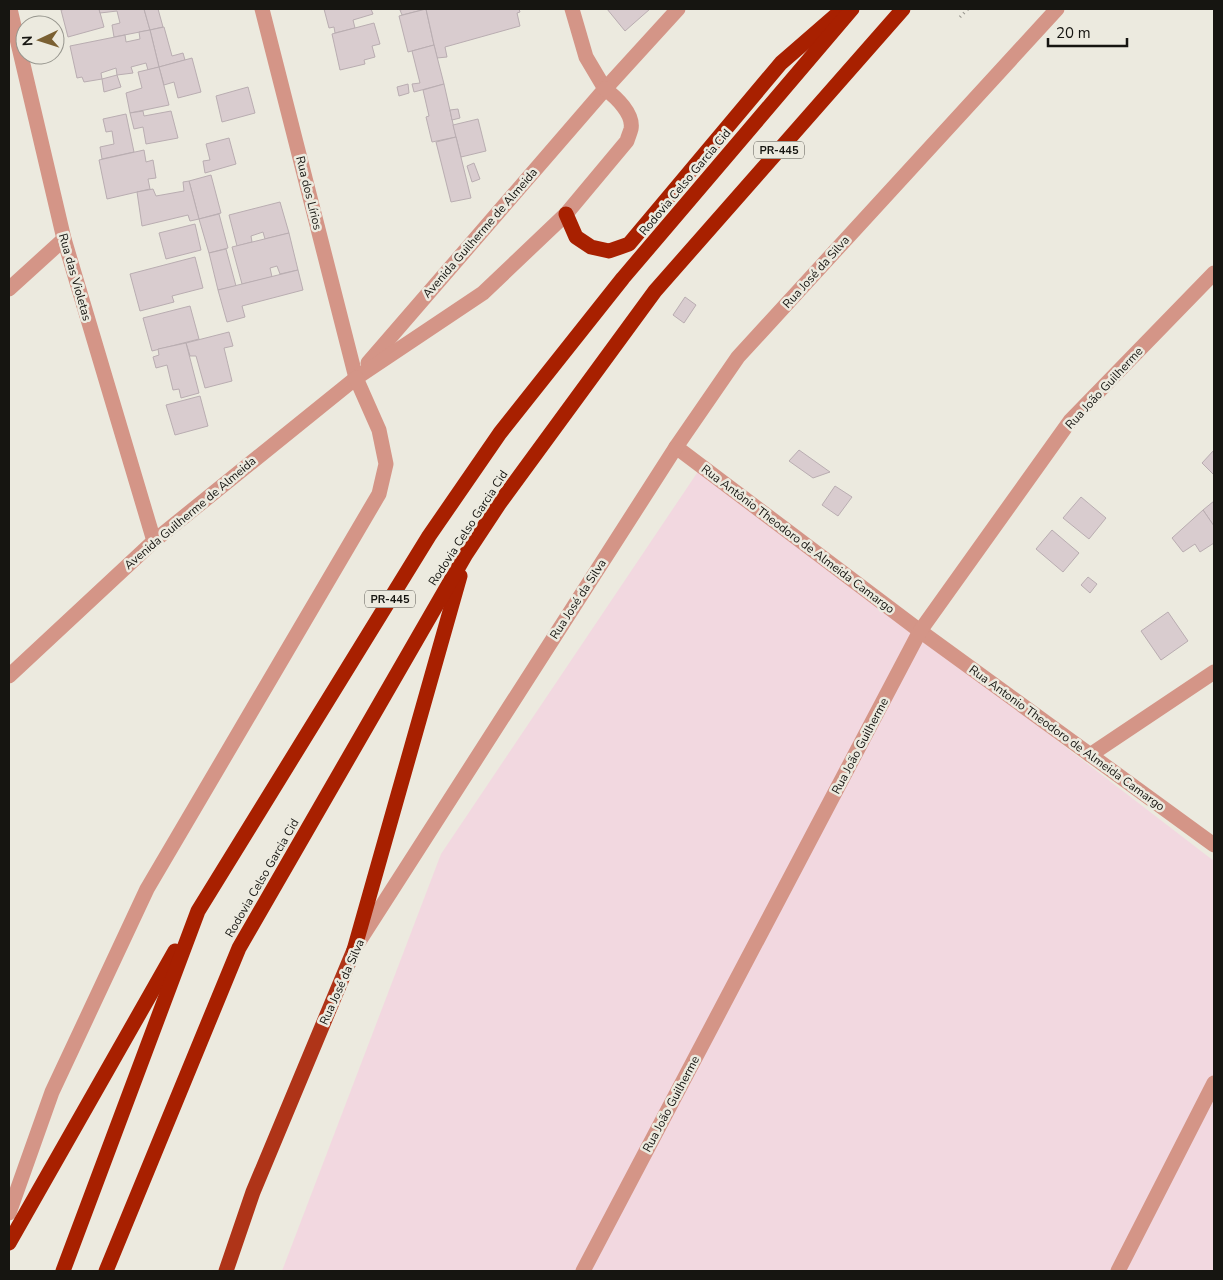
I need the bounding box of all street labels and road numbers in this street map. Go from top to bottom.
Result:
street label: Rodovia Celso Garcia Cid [636,125,734,239]
road number: PR-445 [754,142,804,158]
street label: Rua dos Lírios [292,154,326,232]
street label: Avenida Guilherme de Almeida [419,165,541,301]
street label: Rua das Violetas [55,231,95,323]
street label: Rua José da Silva [779,232,853,312]
street label: Rua João Guilherme [1062,343,1146,433]
street label: Avenida Guilherme de Almeida [121,453,259,573]
street label: Rua Antônio Theodoro de Almeida Camargo [698,461,898,617]
street label: Rodovia Celso Garcia Cid [425,467,511,589]
street label: Rua José da Silva [546,556,610,642]
road number: PR-445 [365,590,415,608]
street label: Rua Antonio Theodoro de Almeida Camargo [966,662,1168,815]
street label: Rua João Guilherme [828,695,892,797]
street label: Rodovia Celso Garcia Cid [221,816,303,940]
street label: Rua José da Silva [316,937,368,1027]
street label: Rua João Guilherme [639,1053,703,1155]

